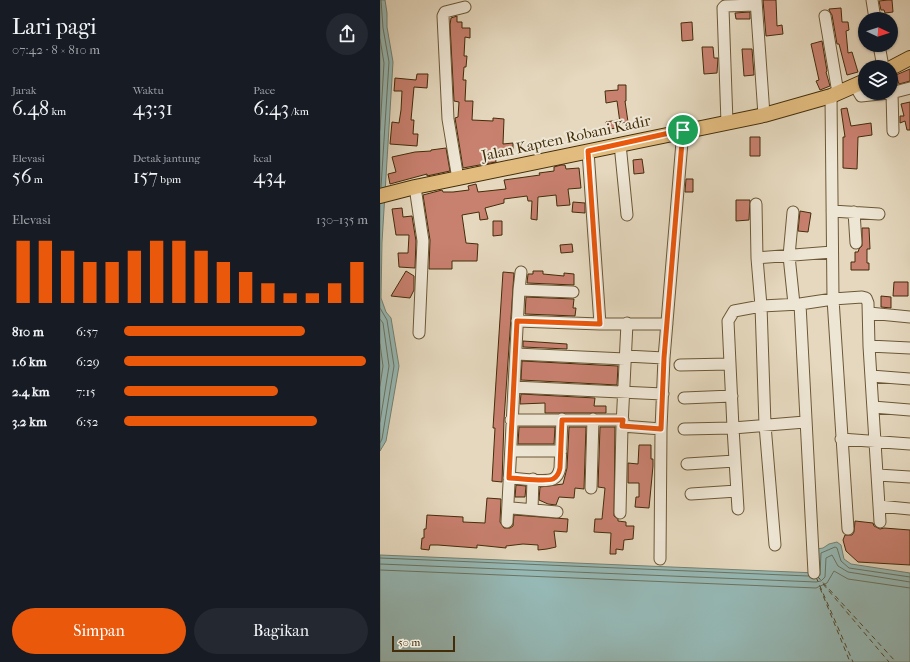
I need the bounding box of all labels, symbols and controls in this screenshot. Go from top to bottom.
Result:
north arrow [858,12,898,52]
map controls [858,12,898,100]
button: share [326,13,368,55]
text: Lari pagi [12,14,97,40]
text: 07:42 · 8 × 810 m [12,42,100,57]
button: layers [858,60,898,100]
text: Jarak [12,84,36,97]
text: Waktu [133,84,164,97]
text: Pace [253,84,275,97]
text: 6.48 [12,97,49,120]
text: 43:31 [133,97,173,120]
text: 6:43 [253,97,289,120]
text: km [49,105,66,118]
text: /km [289,105,309,118]
street label: Jalan Kapten Robani Kadir [479,111,653,165]
pin [666,113,700,147]
icon: arrive [672,119,694,141]
text: Elevasi [12,152,45,165]
text: Detak jantung [133,152,200,165]
text: kcal [253,152,272,165]
text: 56 [12,165,31,188]
text: 157 [133,165,158,188]
text: 434 [253,165,285,188]
text: m [31,173,43,186]
text: bpm [158,173,181,186]
text: Elevasi [12,212,51,227]
text: 130–135 m [316,212,368,227]
text: 810 m [12,324,44,339]
text: 6:57 [76,324,98,339]
text: 1.6 km [12,354,46,369]
text: 6:29 [76,354,100,369]
text: 2.4 km [12,384,49,399]
text: 7:15 [76,384,96,399]
text: 3.2 km [12,414,47,429]
text: 6:52 [76,414,99,429]
button: Simpan [12,608,186,654]
button: Bagikan [194,608,368,654]
scale bar [392,634,455,653]
text: 50 m [398,636,420,649]

